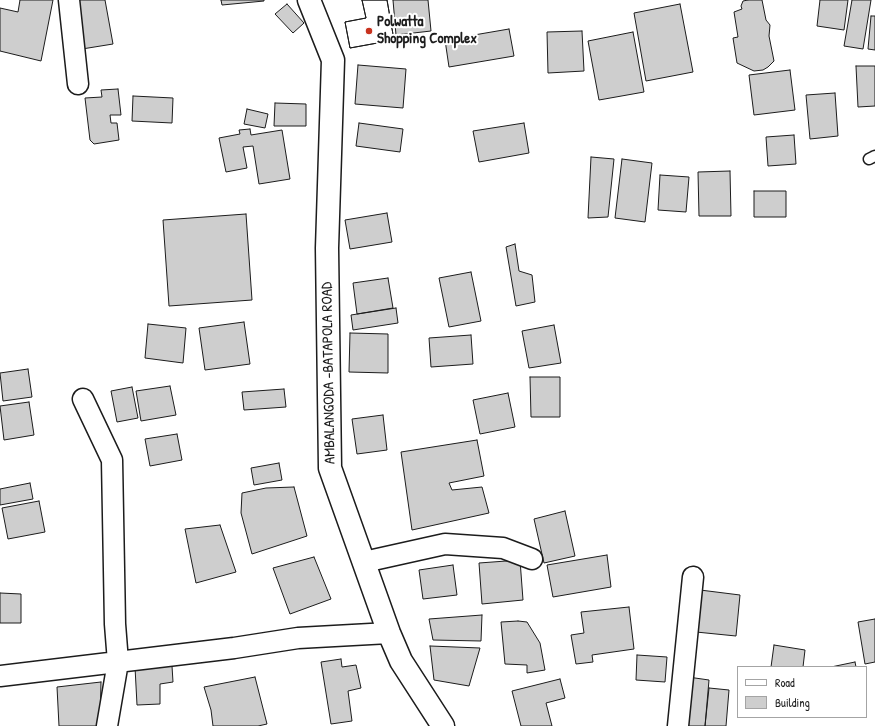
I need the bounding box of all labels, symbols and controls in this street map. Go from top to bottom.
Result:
place label: Polwatta Shopping Complex [377,13,477,48]
marker: Polwatta Shopping Complex [364,26,374,36]
street label: AMBALANGODA -BATAPOLA ROAD [318,282,340,464]
legend [737,666,867,718]
text: Road [775,674,795,691]
text: Building [775,694,810,711]

